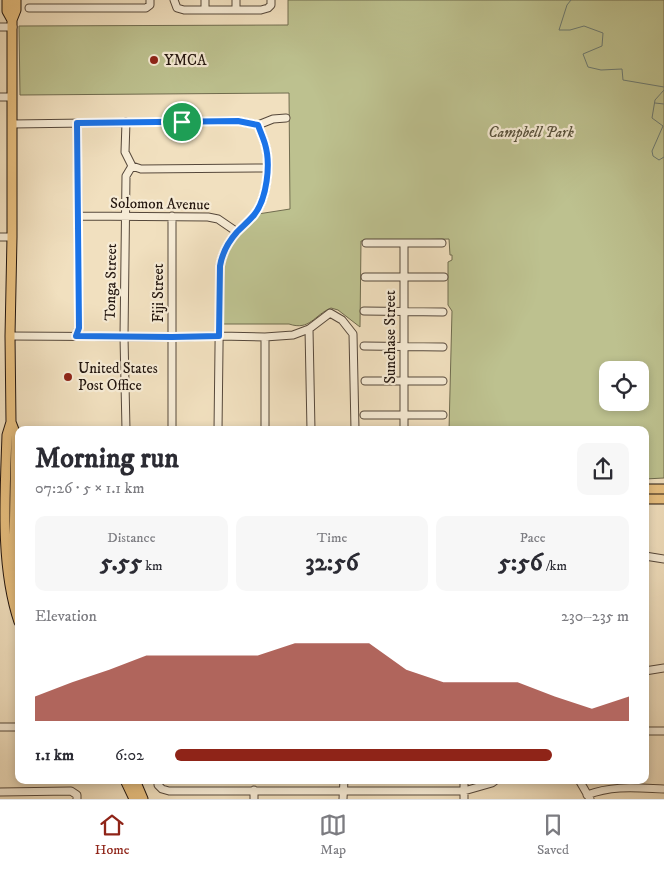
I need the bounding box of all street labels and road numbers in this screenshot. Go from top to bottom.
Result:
street label: Solomon Avenue [110,194,210,214]
street label: Tonga Street [101,243,121,321]
street label: Fiji Street [149,263,168,323]
street label: Sunchase Street [381,290,400,384]

